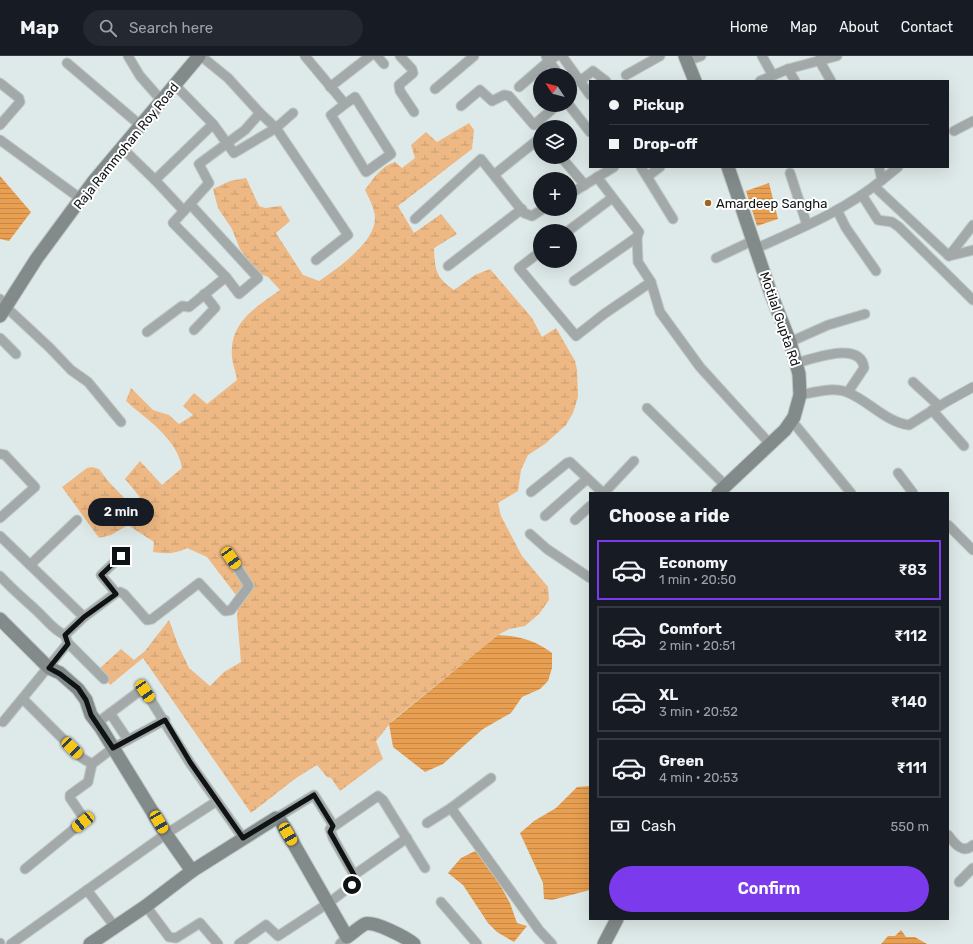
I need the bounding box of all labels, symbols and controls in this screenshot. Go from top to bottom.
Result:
search box [83,10,363,46]
text: Map [20,16,59,39]
icon: search [97,17,119,39]
text: Search here [129,19,213,37]
text: Home [730,19,768,36]
text: Map [790,19,817,36]
text: About [839,19,879,36]
text: Contact [901,19,953,36]
north arrow [533,68,577,112]
map controls [533,68,577,268]
street label: Raja Rammohan Roy Road [70,80,182,212]
text: Pickup [633,96,684,114]
button: layers [533,120,577,164]
text: Drop-off [633,135,697,153]
button: + [533,172,577,216]
place label: Amardeep Sangha [716,196,827,212]
marker: Amardeep Sangha [703,198,713,208]
button: − [533,224,577,268]
street label: Motilal Gupta Rd [757,270,803,368]
callout: 2 min [88,498,154,526]
text: 2 min [104,504,138,519]
text: Choose a ride [609,505,730,527]
car [219,545,243,571]
route end [112,547,130,565]
icon: car [611,552,647,588]
text: Economy [659,554,728,572]
text: ₹83 [898,561,927,579]
text: 1 min · 20:50 [659,572,736,587]
icon: car [611,618,647,654]
text: Comfort [659,620,722,638]
text: ₹112 [894,627,927,645]
text: 2 min · 20:51 [659,638,735,653]
car [133,678,157,704]
icon: car [611,684,647,720]
text: XL [659,686,678,704]
text: ₹140 [891,693,927,711]
text: 3 min · 20:52 [659,704,738,719]
car [59,735,85,761]
icon: car [611,750,647,786]
text: Green [659,752,704,770]
text: ₹111 [897,759,927,777]
text: 4 min · 20:53 [659,770,738,785]
car [148,809,170,835]
car [70,810,96,834]
icon: cash [609,815,631,837]
text: Cash [641,817,676,835]
text: 550 m [891,819,929,834]
car [277,821,299,847]
button: Confirm [609,866,929,912]
route start [343,876,361,894]

